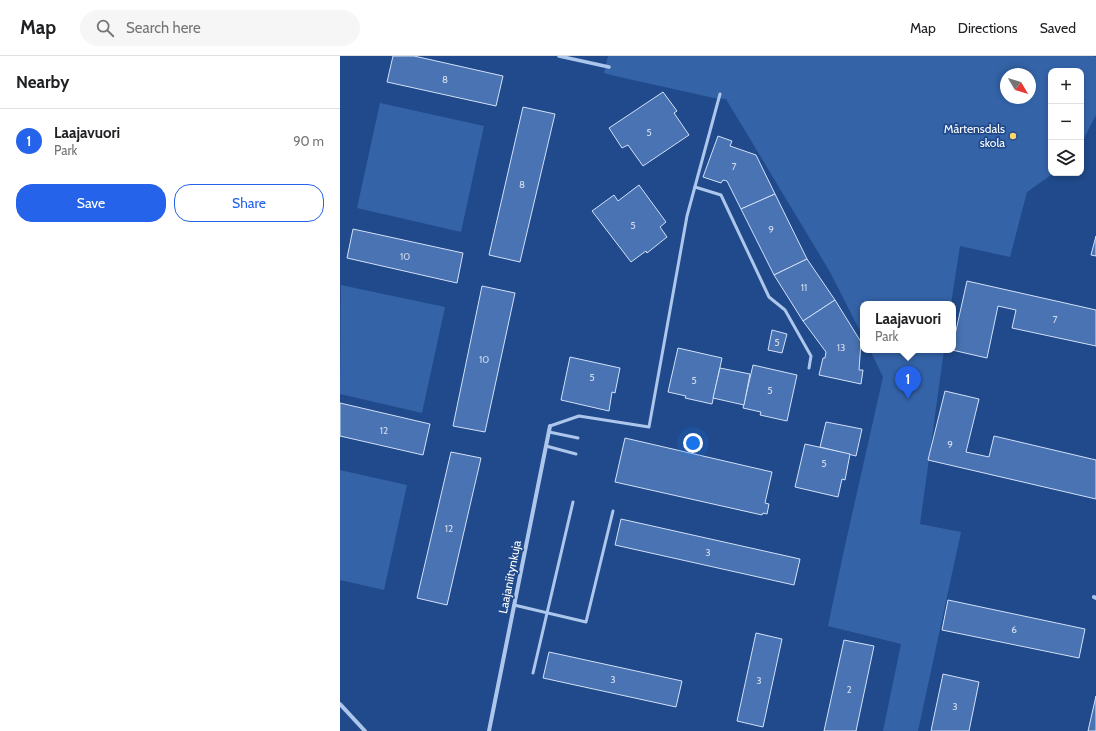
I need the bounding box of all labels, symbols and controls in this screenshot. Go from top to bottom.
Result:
search box [80,10,360,46]
text: Map [20,16,56,39]
icon: search [94,17,116,39]
text: Search here [126,19,201,37]
text: Map [910,19,936,37]
text: Directions [958,19,1018,37]
text: Saved [1040,19,1076,37]
north arrow [1000,68,1036,104]
map controls [1048,68,1084,176]
button: + [1048,68,1084,104]
text: Nearby [16,72,69,92]
house number: 8 [442,73,448,86]
button: − [1048,104,1084,140]
place label: Mårtensdals skola [944,121,1005,150]
text: Laajavuori [54,124,120,142]
house number: 5 [646,126,652,139]
marker: Mårtensdals skola [1008,131,1018,141]
text: 1 [27,133,31,149]
text: 90 m [293,133,324,149]
button: layers [1048,140,1084,176]
text: Park [54,142,77,158]
house number: 7 [731,160,737,173]
house number: 8 [519,178,525,191]
button: Save [16,184,166,222]
button: Share [174,184,324,222]
house number: 5 [630,219,636,232]
house number: 9 [768,223,774,236]
house number: 10 [400,250,410,263]
house number: 11 [801,281,807,294]
popup [860,301,956,353]
text: Laajavuori [875,310,941,328]
house number: 7 [1052,313,1058,326]
text: Park [875,328,898,344]
house number: 5 [774,336,780,349]
house number: 13 [837,341,845,354]
house number: 10 [479,353,489,366]
pin: 1 [895,366,921,399]
house number: 5 [589,371,595,384]
house number: 5 [691,374,697,387]
house number: 5 [767,384,773,397]
house number: 12 [380,424,388,437]
your location [683,433,703,453]
house number: 9 [947,438,953,451]
house number: 5 [821,457,827,470]
house number: 12 [445,522,453,535]
street label: Laajaniitynkuja [495,539,524,615]
house number: 3 [705,546,711,559]
house number: 6 [1011,623,1017,636]
house number: 3 [610,673,616,686]
house number: 3 [756,674,762,687]
house number: 2 [846,683,852,696]
house number: 3 [952,700,958,713]

